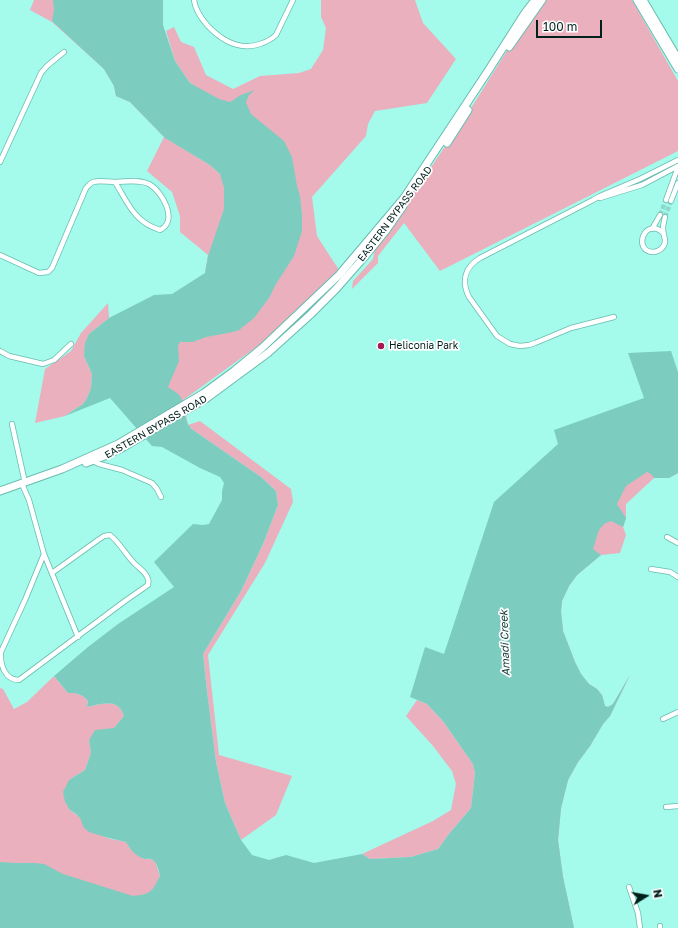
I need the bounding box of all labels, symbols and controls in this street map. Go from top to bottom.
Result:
scale bar [538,12,604,38]
text: 100 m [543,19,577,34]
street label: EASTERN BYPASS ROAD [355,164,435,264]
place label: Heliconia Park [389,340,458,352]
marker: Heliconia Park [376,341,386,351]
street label: EASTERN BYPASS ROAD [103,393,209,461]
water label: Amadi Creek [497,610,513,676]
north arrow [626,876,666,916]
text: N [651,888,665,899]

